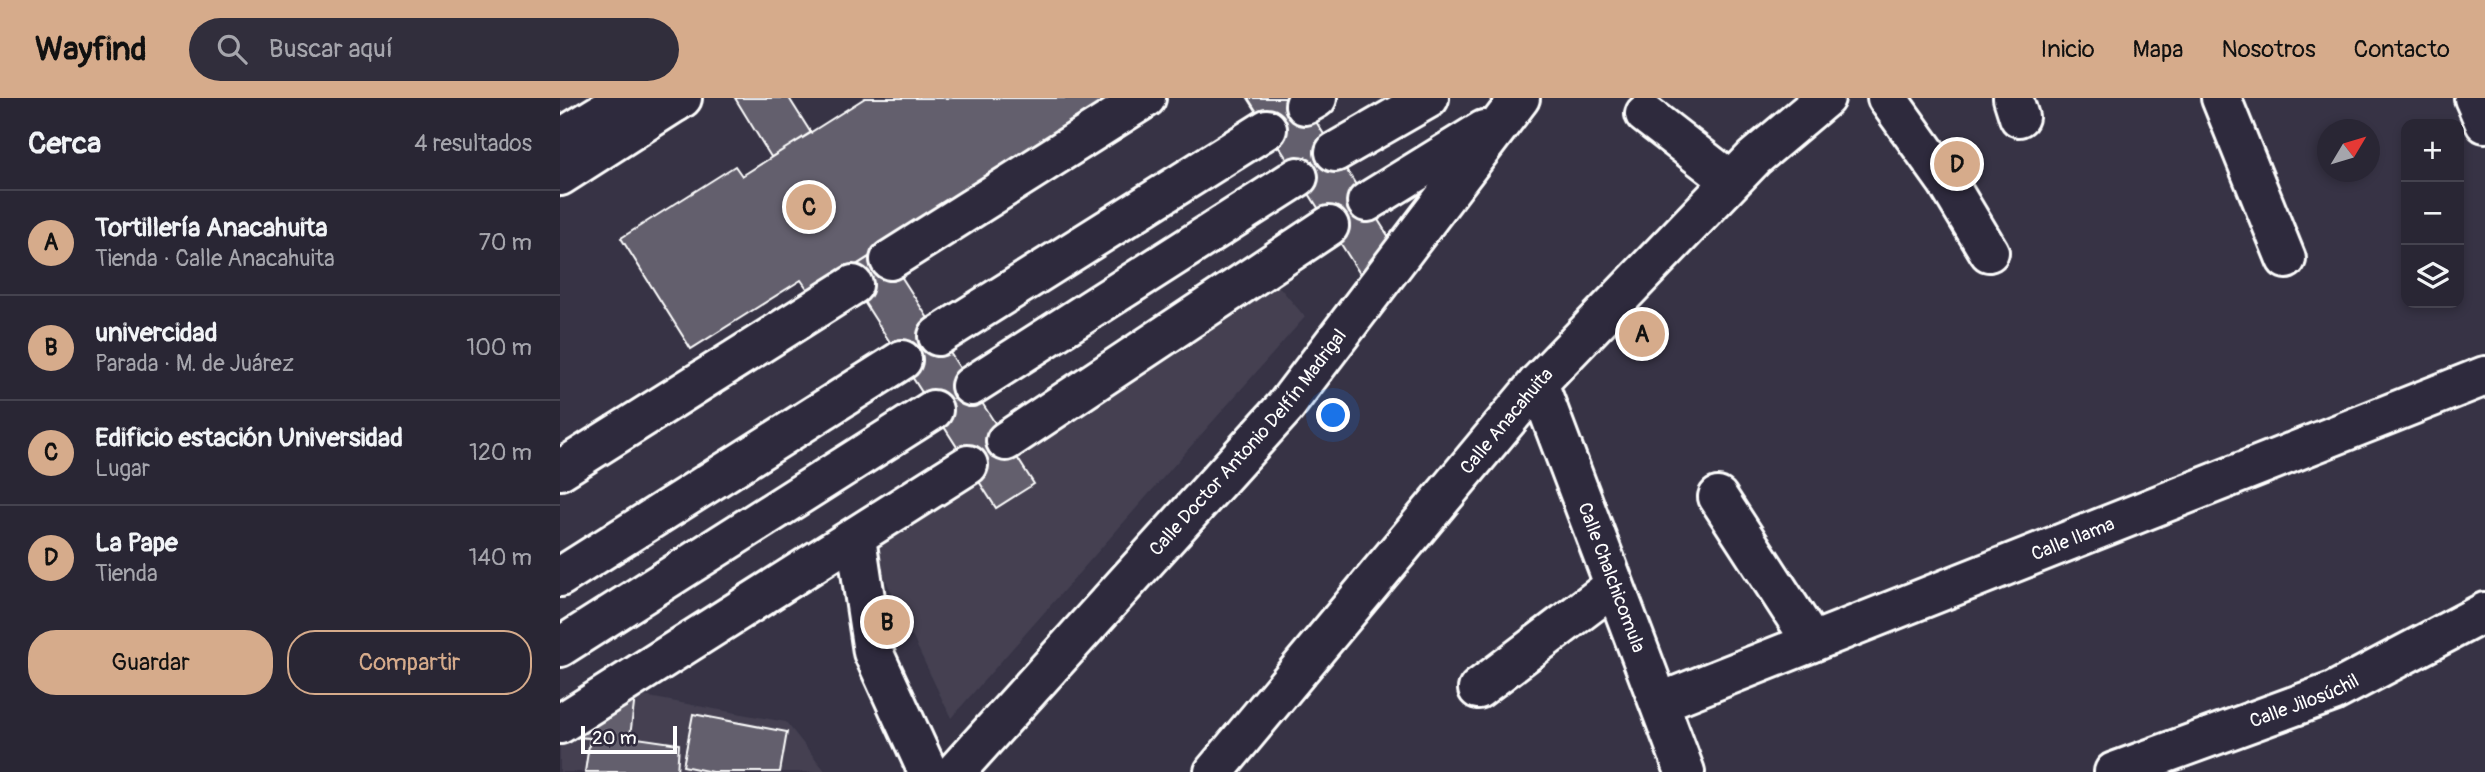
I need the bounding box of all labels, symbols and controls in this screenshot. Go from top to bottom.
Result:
search box [189,18,679,81]
text: Wayfind [35,29,147,70]
icon: search [213,30,251,68]
text: Buscar aquí [269,33,393,65]
text: Inicio [2041,35,2095,64]
text: Mapa [2133,35,2184,64]
text: Nosotros [2222,35,2316,64]
text: Contacto [2354,35,2450,64]
north arrow [2317,119,2380,182]
map controls [2401,119,2464,308]
button: + [2401,119,2464,182]
text: Cerca [28,125,101,162]
text: 4 resultados [414,129,532,158]
pin: D [1934,138,1980,190]
pin: C [786,181,832,233]
button: − [2401,182,2464,245]
text: Tortillería Anacahuita [95,212,328,244]
text: A [44,228,58,257]
text: 70 m [479,228,532,257]
text: Tienda · Calle Anacahuita [95,244,335,273]
button: layers [2401,245,2464,308]
pin: A [1619,308,1665,360]
text: univercidad [95,317,217,349]
street label: Calle Doctor Antonio Delfín Madrigal [1144,324,1352,561]
text: B [44,333,58,362]
text: 100 m [466,333,532,362]
text: Parada · M. de Juárez [95,349,294,378]
street label: Calle Anacahuita [1455,363,1558,479]
your location [1316,398,1350,432]
text: Edificio estación Universidad [95,422,403,454]
text: C [44,438,58,467]
text: 120 m [469,438,532,467]
text: Lugar [95,454,150,483]
street label: Calle Chalchicomula [1572,499,1651,656]
street label: Calle Ilama [2028,512,2118,566]
text: La Pape [95,527,178,559]
text: D [44,543,58,572]
text: 140 m [469,543,532,572]
text: Tienda [95,559,158,588]
pin: B [864,596,910,648]
button: Guardar [28,630,273,695]
button: Compartir [287,630,532,695]
street label: Calle Jilosúchil [2246,669,2363,733]
scale bar [581,723,677,755]
text: 20 m [592,726,637,750]

